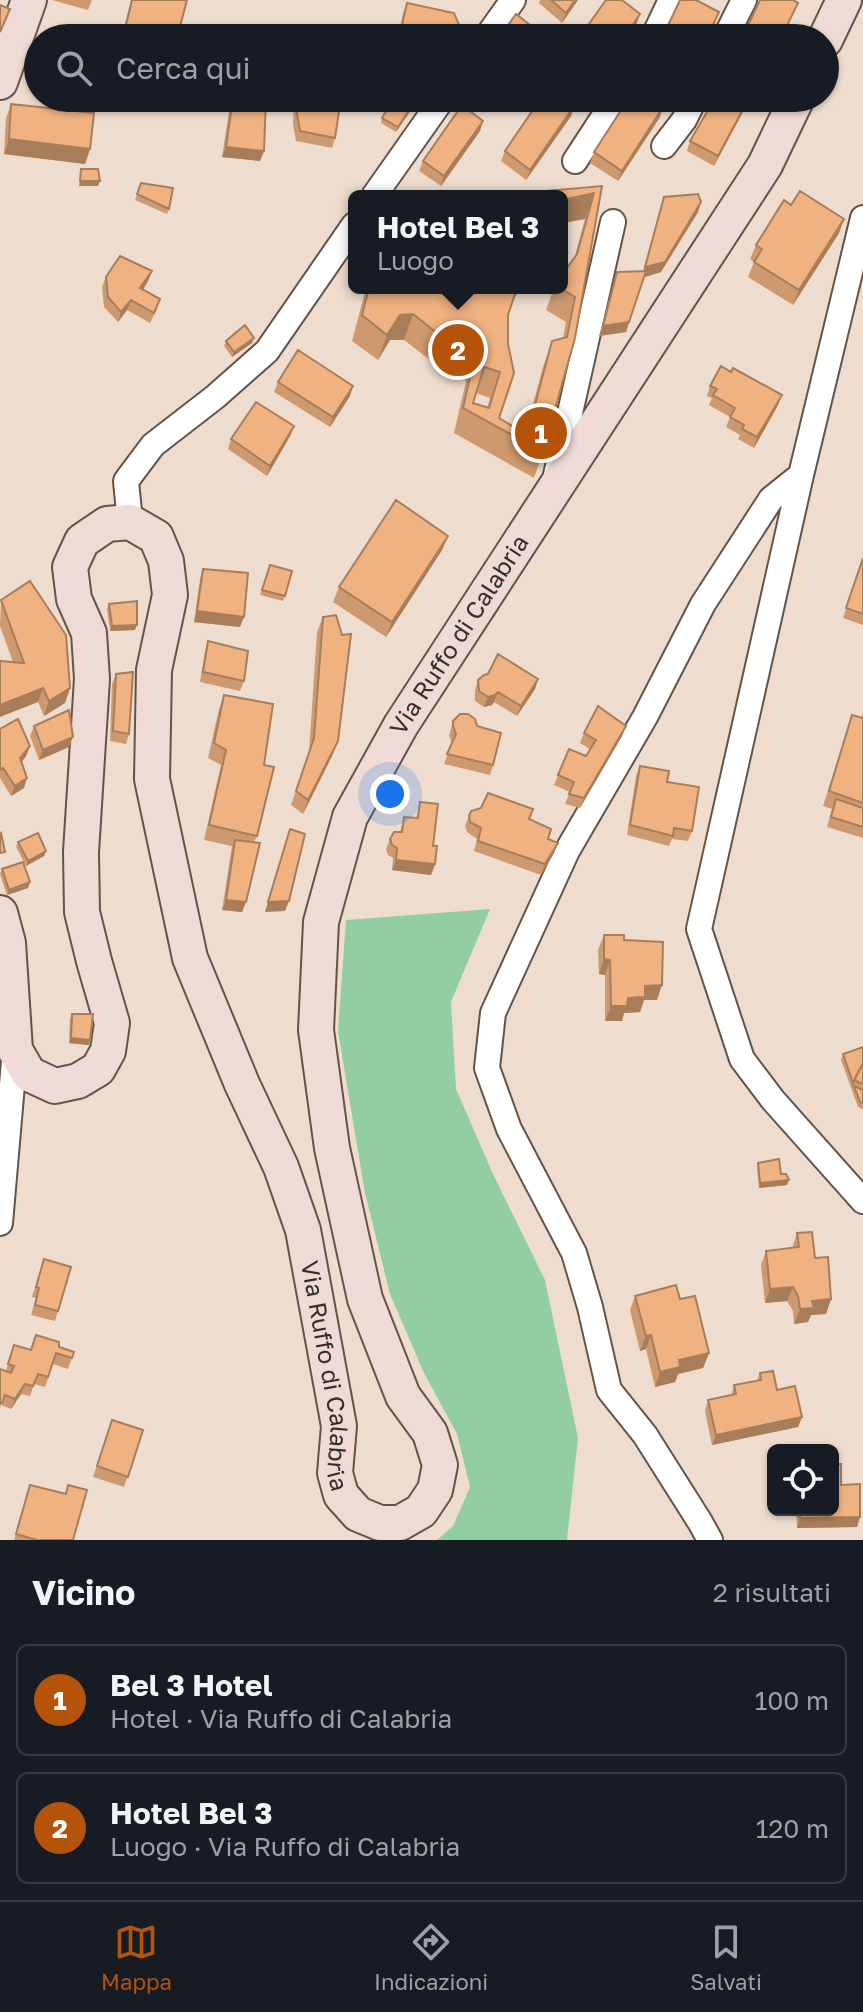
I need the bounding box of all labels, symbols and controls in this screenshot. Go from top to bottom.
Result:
search box [24,24,839,112]
icon: search [52,46,96,90]
text: Cerca qui [116,50,251,86]
popup [348,190,568,294]
text: Hotel Bel 3 [377,209,539,245]
text: Luogo [377,245,454,276]
pin: 2 [432,320,484,380]
pin: 1 [515,403,567,463]
street label: Via Ruffo di Calabria [383,529,534,739]
your location [370,774,410,814]
street label: Via Ruffo di Calabria [296,1258,355,1494]
map controls [767,1444,839,1516]
button: locate [767,1444,839,1516]
text: Vicino [32,1572,135,1612]
text: 2 risultati [713,1577,831,1608]
text: Bel 3 Hotel [110,1667,273,1703]
text: 1 [53,1685,67,1716]
text: 100 m [755,1685,829,1716]
text: Hotel · Via Ruffo di Calabria [110,1703,452,1734]
text: Hotel Bel 3 [110,1795,273,1831]
text: 2 [52,1813,68,1844]
text: 120 m [756,1813,829,1844]
text: Luogo · Via Ruffo di Calabria [110,1831,460,1862]
tab: Mappa [101,1920,172,1995]
tab: Indicazioni [374,1920,488,1995]
tab: Salvati [690,1920,762,1995]

